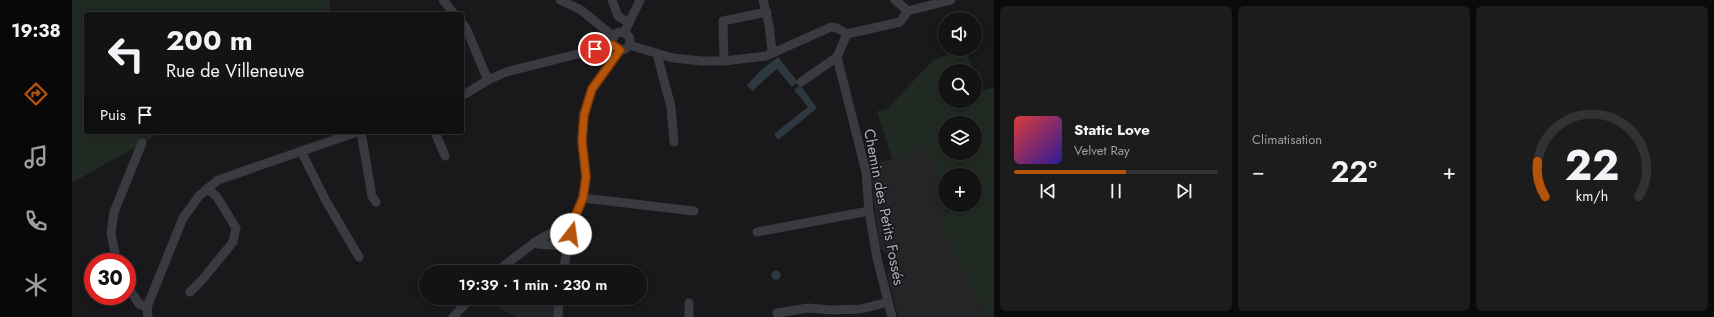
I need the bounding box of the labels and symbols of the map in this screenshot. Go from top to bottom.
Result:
pin [578,32,612,66]
street label: Chemin des Petits Fossés [858,127,910,287]
position arrow [550,213,592,255]
speed limit sign: 30 [84,253,136,305]

